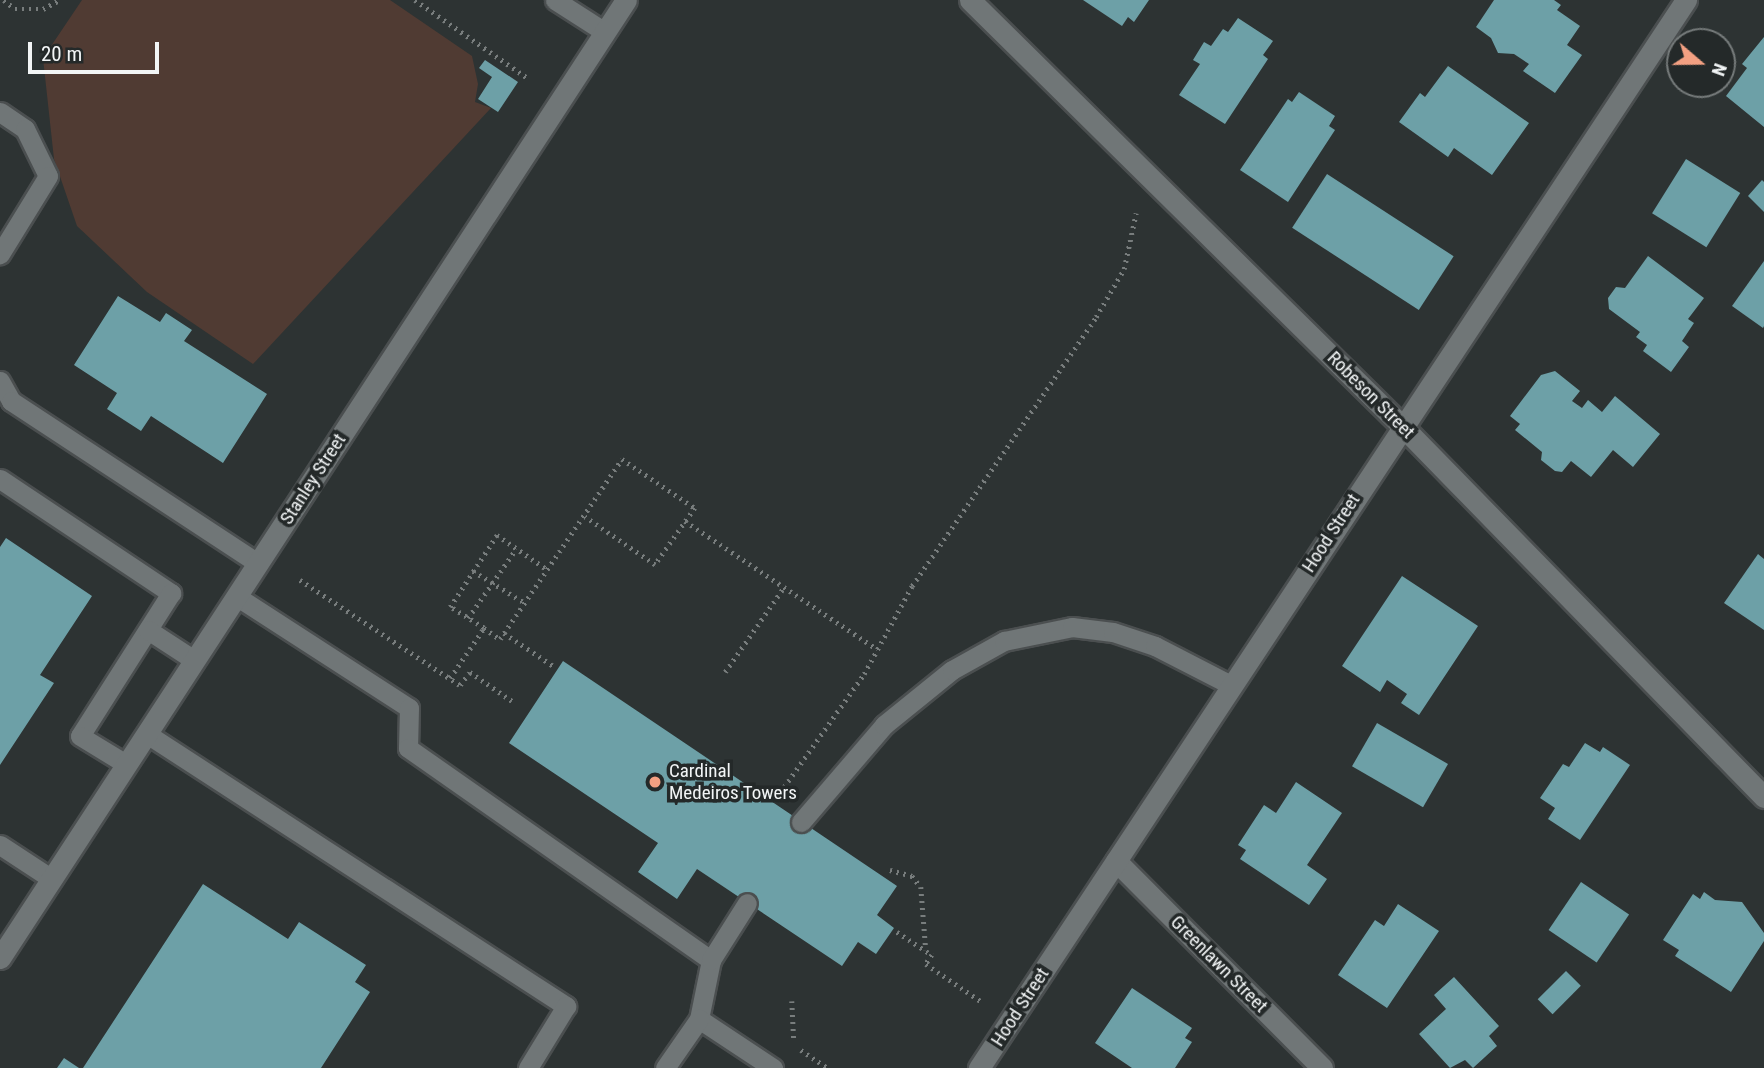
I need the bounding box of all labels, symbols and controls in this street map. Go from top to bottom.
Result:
scale bar [32,28,163,72]
north arrow [1666,28,1736,98]
text: 20 m [41,42,82,66]
text: N [1707,60,1732,79]
street label: Robeson Street [1323,347,1419,443]
street label: Stanley Street [275,429,351,529]
street label: Hood Street [1297,489,1365,577]
place label: Cardinal Medeiros Towers [669,760,797,804]
marker: Cardinal Medeiros Towers [647,774,663,790]
street label: Greenlawn Street [1166,911,1272,1017]
street label: Hood Street [986,963,1054,1051]

